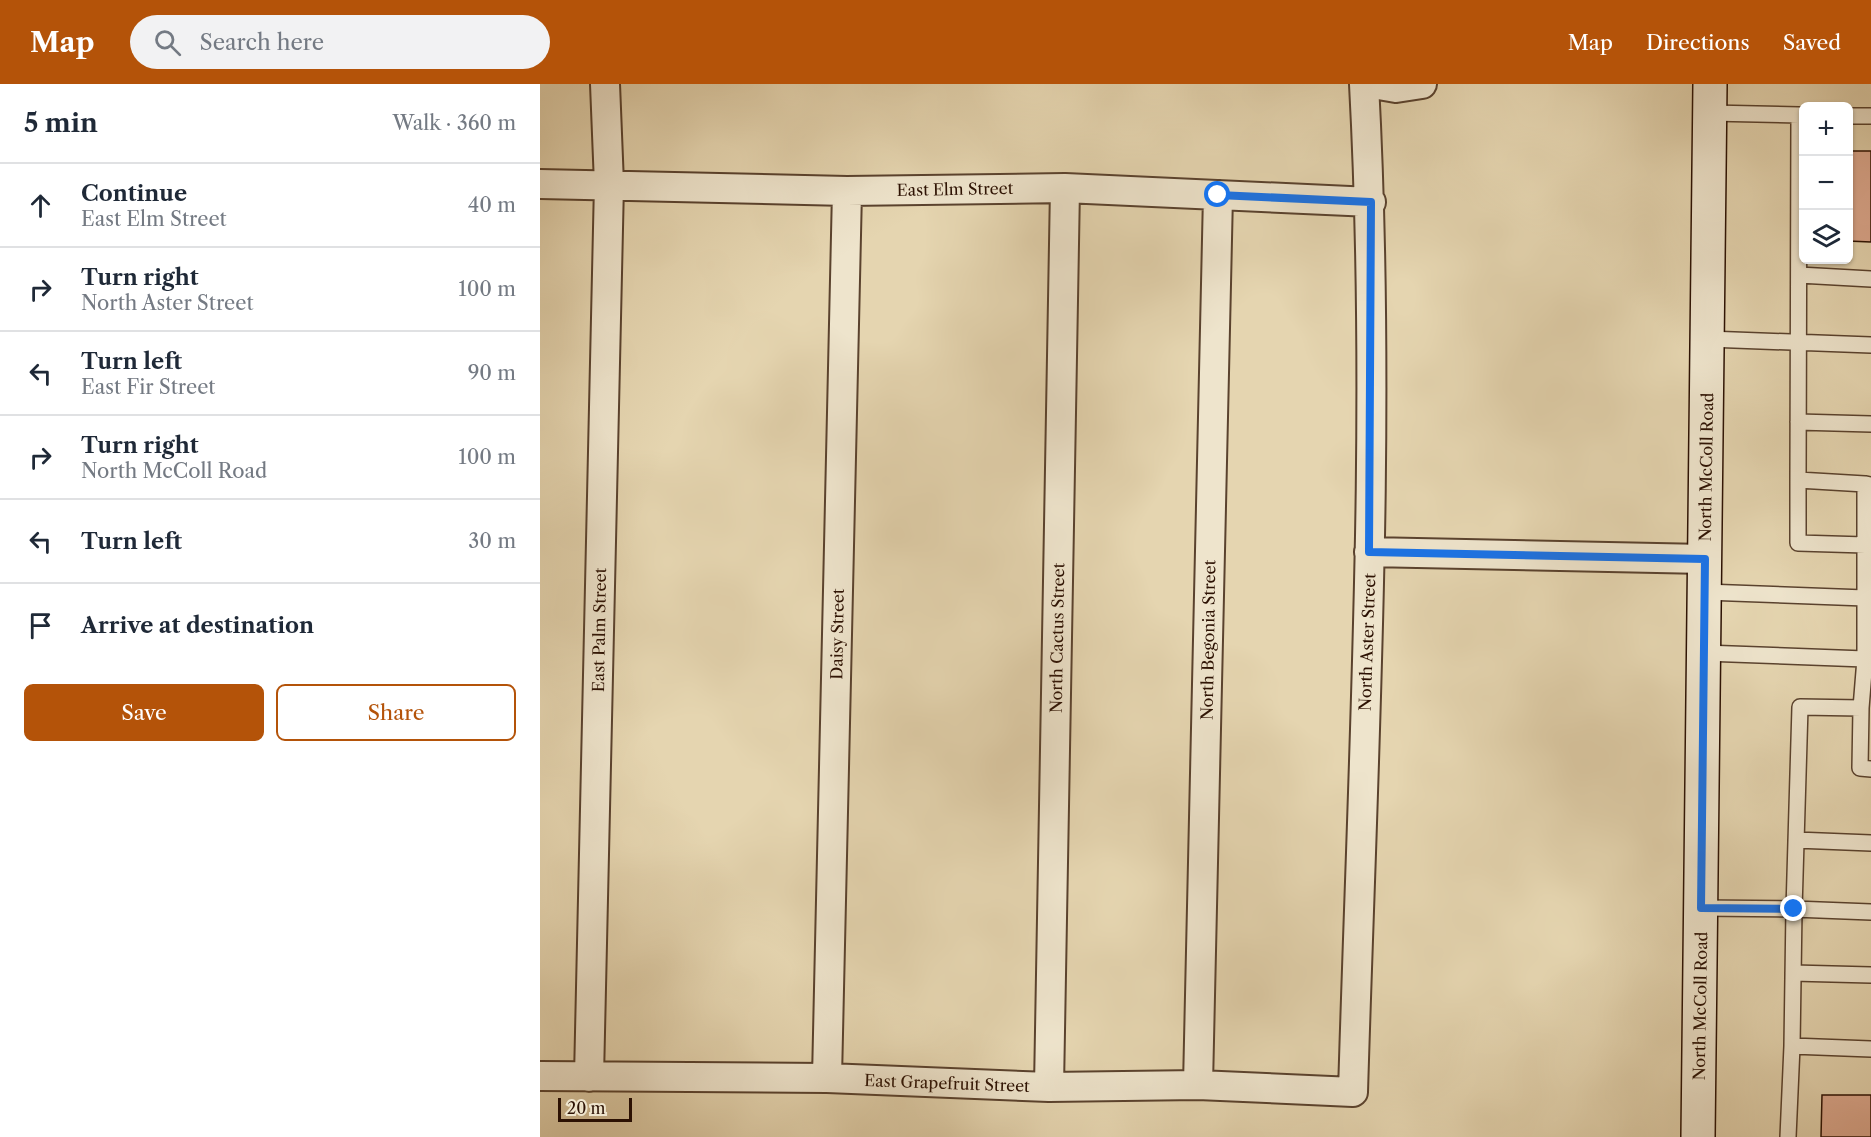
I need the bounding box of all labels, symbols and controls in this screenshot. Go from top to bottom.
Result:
search box [130,15,550,69]
text: Map [30,25,94,59]
icon: search [151,26,184,59]
text: Search here [199,29,324,56]
text: Map [1568,30,1613,55]
text: Directions [1646,30,1750,55]
text: Saved [1783,30,1841,55]
map controls [1799,102,1853,264]
button: + [1799,102,1853,156]
text: 5 min [24,107,98,139]
text: Walk · 360 m [393,111,516,135]
button: − [1799,156,1853,210]
street label: East Elm Street [897,178,1014,200]
text: Continue [81,180,187,207]
route start [1204,181,1230,207]
icon: ahead [24,189,57,222]
text: 40 m [468,193,516,217]
text: East Elm Street [81,207,227,231]
button: layers [1799,210,1853,264]
text: Turn right [81,264,199,291]
icon: right [24,273,57,306]
text: 100 m [458,277,516,301]
text: North Aster Street [81,291,254,315]
text: Turn left [81,348,182,375]
icon: left [24,357,57,390]
text: 90 m [468,361,516,385]
text: East Fir Street [81,375,215,399]
street label: North McColl Road [1695,392,1717,542]
text: Turn right [81,432,199,459]
icon: right [24,441,57,474]
text: 100 m [458,445,516,469]
text: North McColl Road [81,459,267,483]
icon: left [24,525,57,558]
text: Turn left [81,528,182,555]
text: 30 m [468,529,516,553]
street label: North Begonia Street [1197,559,1219,720]
street label: North Cactus Street [1046,562,1068,713]
street label: East Palm Street [588,567,610,692]
street label: North Aster Street [1355,572,1379,711]
street label: Daisy Street [826,588,848,680]
icon: arrive [24,609,57,642]
text: Arrive at destination [81,612,314,639]
button: Save [24,684,264,741]
button: Share [276,684,516,741]
route end [1780,895,1806,921]
street label: North McColl Road [1689,931,1711,1081]
street label: East Grapefruit Street [864,1070,1030,1096]
scale bar [558,1095,632,1122]
text: 20 m [567,1098,606,1118]

